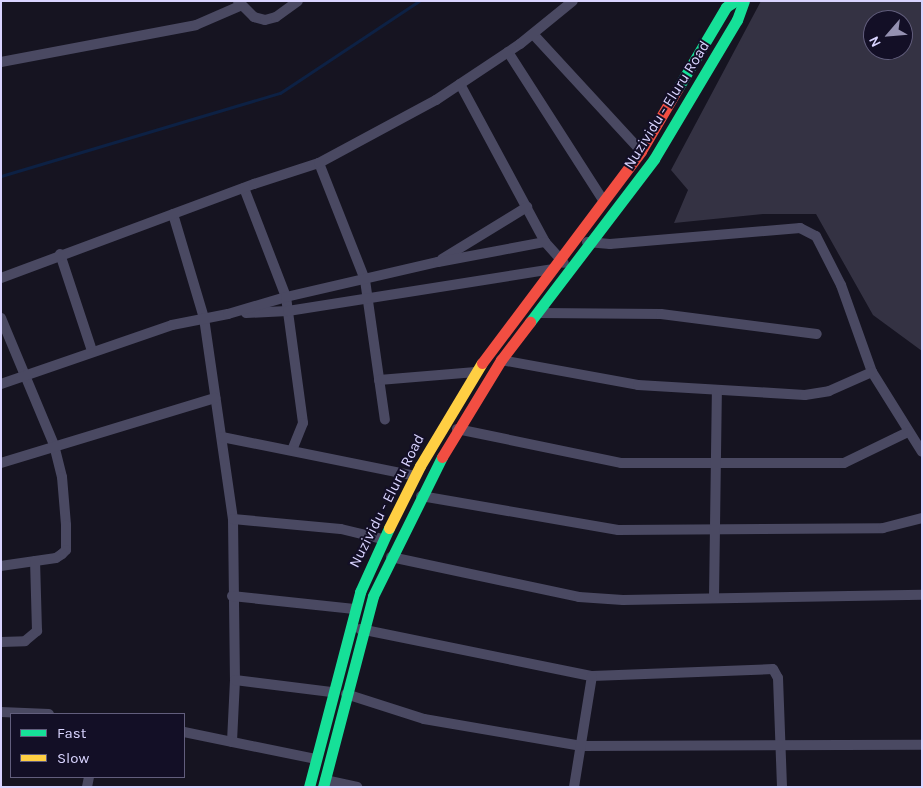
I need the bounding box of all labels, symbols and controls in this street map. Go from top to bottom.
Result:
north arrow [863,10,913,60]
text: N [865,33,885,50]
street label: Nuzividu - Eluru Road [620,38,714,172]
street label: Nuzividu - Eluru Road [345,431,429,571]
legend [10,713,185,778]
text: Fast [57,724,86,742]
text: Slow [57,749,89,767]

